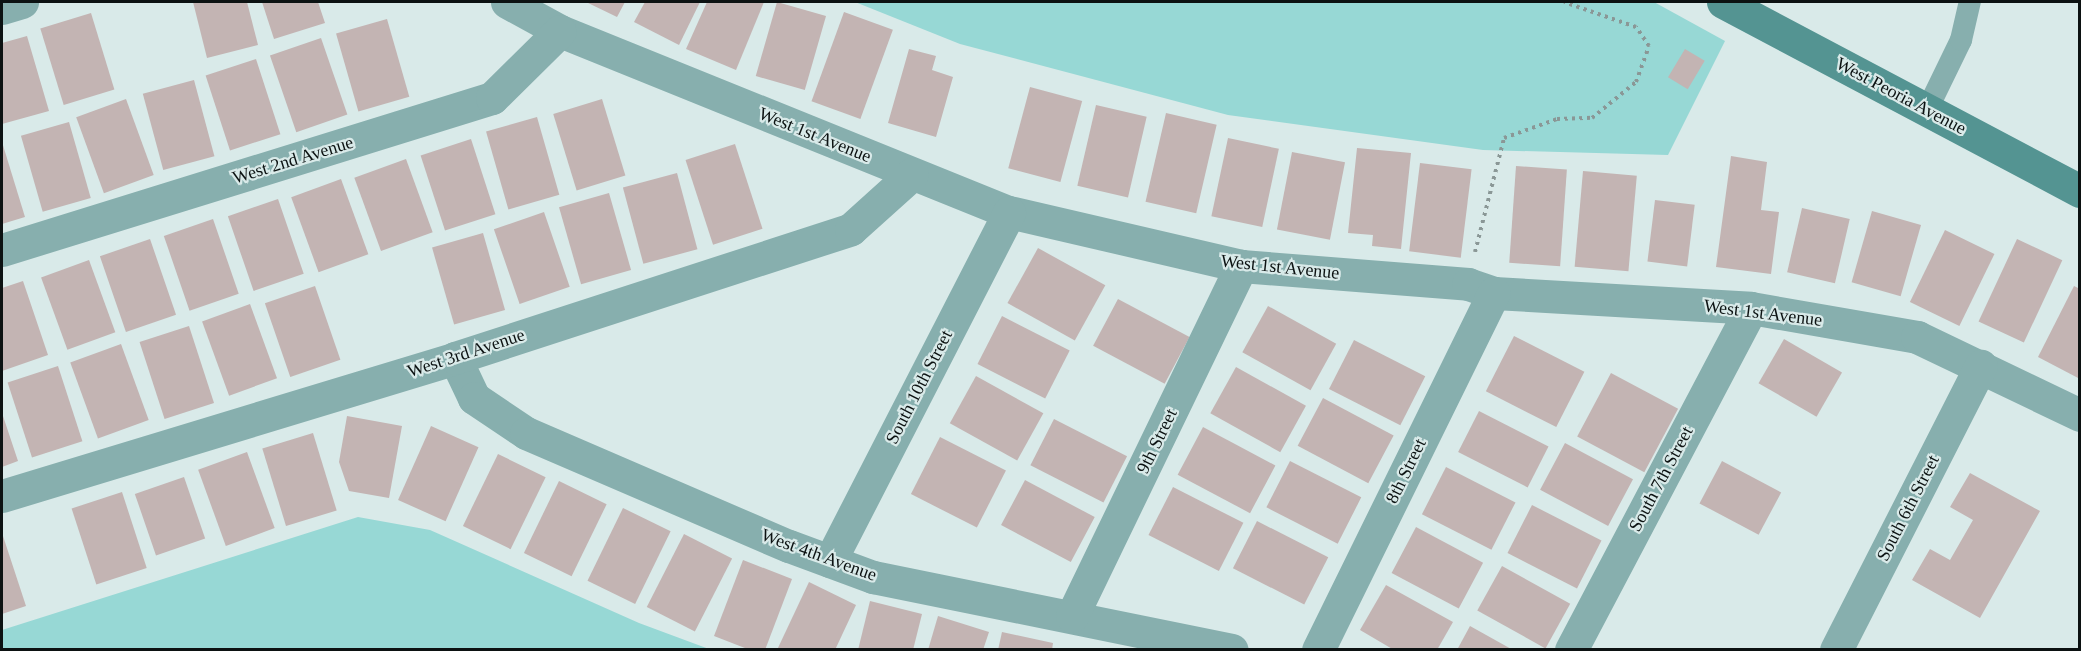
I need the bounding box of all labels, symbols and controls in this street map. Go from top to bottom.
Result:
street label: West Peoria Avenue [1832,52,1970,140]
street label: West 1st Avenue [755,102,875,168]
street label: West 2nd Avenue [230,131,356,189]
street label: West 1st Avenue [1219,250,1341,284]
street label: West 1st Avenue [1702,295,1824,331]
street label: West 3rd Avenue [404,324,528,382]
street label: South 10th Street [881,326,957,448]
street label: 9th Street [1132,405,1182,477]
street label: South 7th Street [1624,423,1698,535]
street label: 8th Street [1381,435,1431,507]
street label: South 6th Street [1872,451,1944,565]
street label: West 4th Avenue [758,524,880,586]

